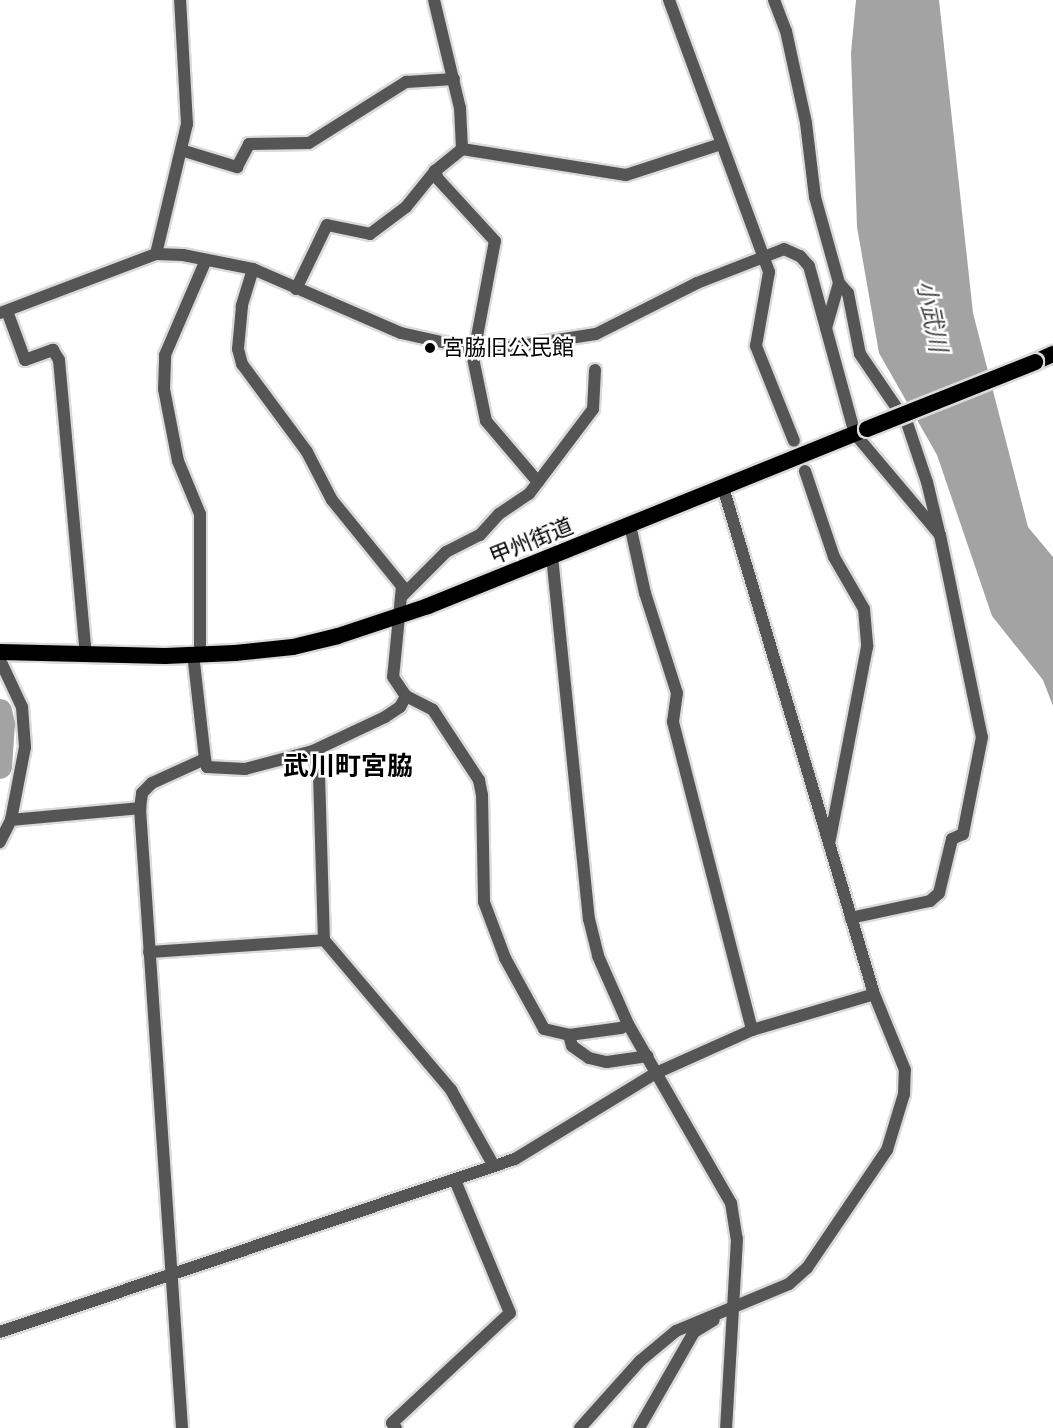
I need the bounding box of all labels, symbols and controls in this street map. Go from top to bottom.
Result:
water label: 小武川 [911,278,953,354]
place label: 宮脇旧公民館 [442,335,574,361]
marker: 宮脇旧公民館 [423,341,437,355]
street label: 甲州街道 [485,512,577,570]
district label: 武川町宮脇 [283,751,413,783]

